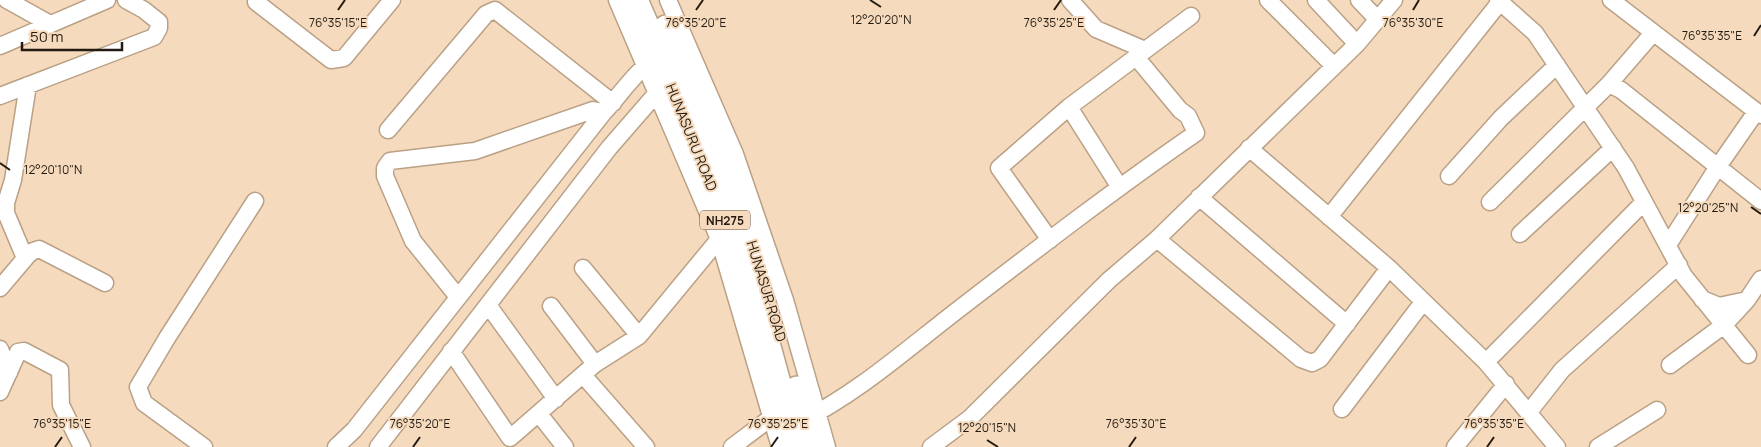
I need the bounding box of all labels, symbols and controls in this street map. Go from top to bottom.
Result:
text: 12°20'20"N [851,11,911,28]
text: 76°35'15"E [309,14,367,31]
text: 76°35'20"E [666,14,727,31]
text: 76°35'25"E [1024,14,1084,31]
text: 76°35'30"E [1383,14,1443,31]
scale bar [22,20,122,52]
text: 50 m [30,26,64,47]
text: 76°35'35"E [1682,27,1742,44]
street label: HUNASURU ROAD [662,80,722,194]
text: 12°20'10"N [24,161,82,178]
text: 12°20'25"N [1678,199,1738,216]
road number: NH275 [700,210,750,230]
street label: HUNASUR ROAD [743,238,791,344]
text: 76°35'15"E [33,415,91,432]
text: 76°35'20"E [390,415,451,432]
text: 76°35'25"E [748,415,808,432]
text: 76°35'30"E [1106,415,1166,432]
text: 76°35'35"E [1464,415,1524,432]
text: 12°20'15"N [958,419,1016,436]

